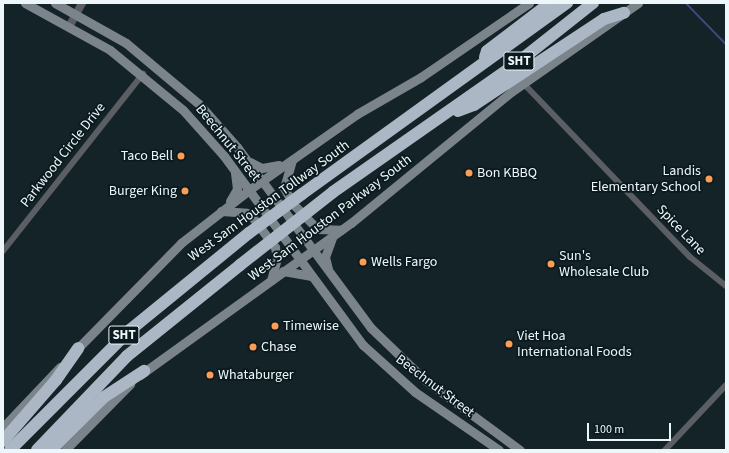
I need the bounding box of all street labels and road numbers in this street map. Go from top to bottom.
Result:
road number: SHT [503,50,535,72]
street label: Parkwood Circle Drive [17,99,109,211]
street label: Beechnut Street [192,101,264,185]
street label: West Sam Houston Tollway South [185,137,353,265]
street label: West Sam Houston Parkway South [245,151,415,285]
street label: Spice Lane [653,202,709,258]
road number: SHT [108,324,140,346]
street label: Beechnut Street [392,351,478,421]

